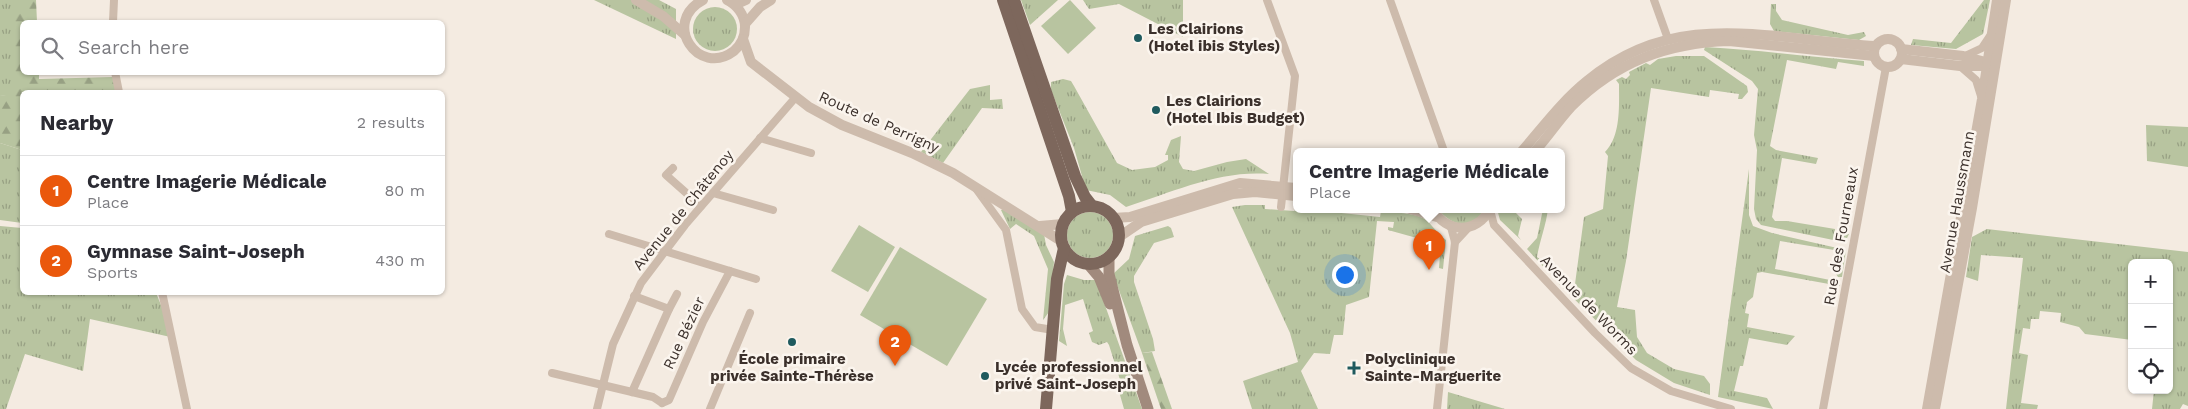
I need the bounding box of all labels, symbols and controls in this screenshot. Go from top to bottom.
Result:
search box [20,20,445,75]
place label: Les Clairions (Hotel ibis Styles) [1148,20,1280,55]
marker: Les Clairions (Hotel ibis Styles) [1132,32,1144,44]
icon: search [38,34,66,62]
text: Search here [78,36,189,59]
street label: Route de Perrigny [816,87,942,157]
place label: Les Clairions (Hotel Ibis Budget) [1166,92,1305,127]
marker: Les Clairions (Hotel Ibis Budget) [1150,104,1162,116]
text: Nearby [40,110,113,135]
text: 2 results [357,113,425,132]
street label: Avenue Haussmann [1936,130,1978,274]
street label: Avenue de Châtenoy [629,146,737,274]
popup [1293,148,1565,213]
text: Centre Imagerie Médicale [1309,160,1549,183]
street label: Rue des Fourneaux [1820,165,1862,307]
text: Centre Imagerie Médicale [87,170,327,193]
text: 1 [53,181,59,200]
text: 80 m [384,181,425,200]
text: Place [1309,183,1351,202]
text: Place [87,193,129,212]
pin: 1 [1413,229,1445,270]
text: Gymnase Saint-Joseph [87,240,305,263]
text: 2 [51,251,61,270]
text: 430 m [375,251,425,270]
street label: Avenue de Worms [1537,251,1641,359]
map controls [2128,259,2173,394]
button: + [2128,259,2173,304]
your location [1332,262,1358,288]
text: Sports [87,263,138,282]
street label: Rue Bézier [659,294,709,372]
button: − [2128,304,2173,349]
pin: 2 [879,325,911,366]
marker: École primaire privée Sainte-Thérèse [786,336,798,348]
button: locate [2128,349,2173,394]
place label: École primaire privée Sainte-Thérèse [710,350,874,385]
place label: Polyclinique Sainte-Marguerite [1365,350,1501,385]
place label: Lycée professionnel privé Saint-Joseph [995,358,1142,393]
marker: Polyclinique Sainte-Marguerite [1347,361,1361,375]
marker: Lycée professionnel privé Saint-Joseph [979,370,991,382]

